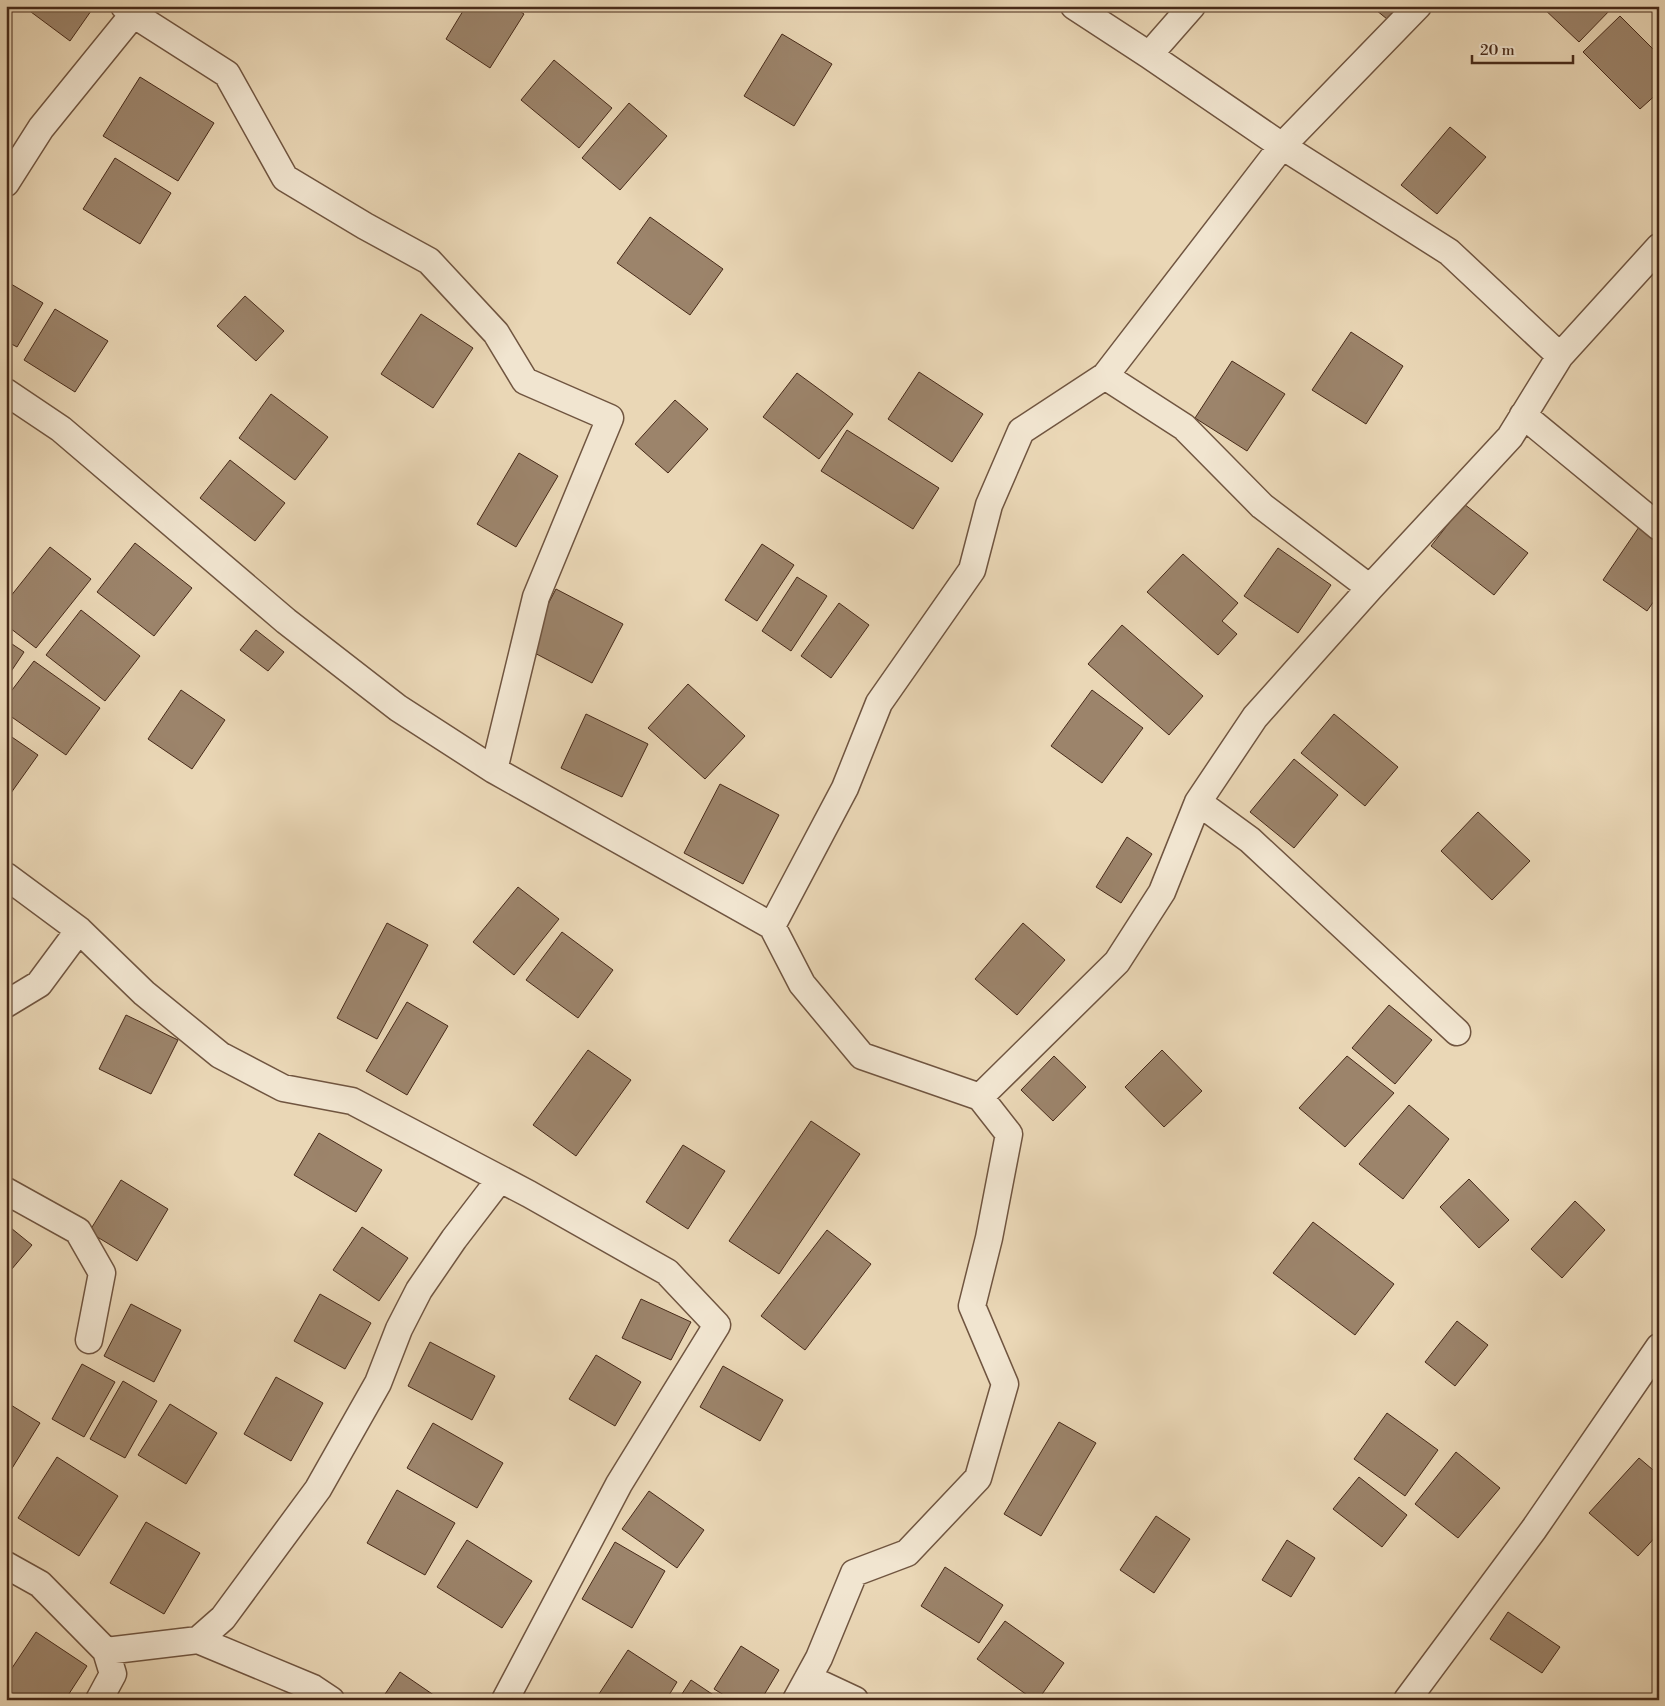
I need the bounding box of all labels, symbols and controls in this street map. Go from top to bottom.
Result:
scale bar [1472,32,1574,64]
text: 20 m [1480,41,1515,60]

